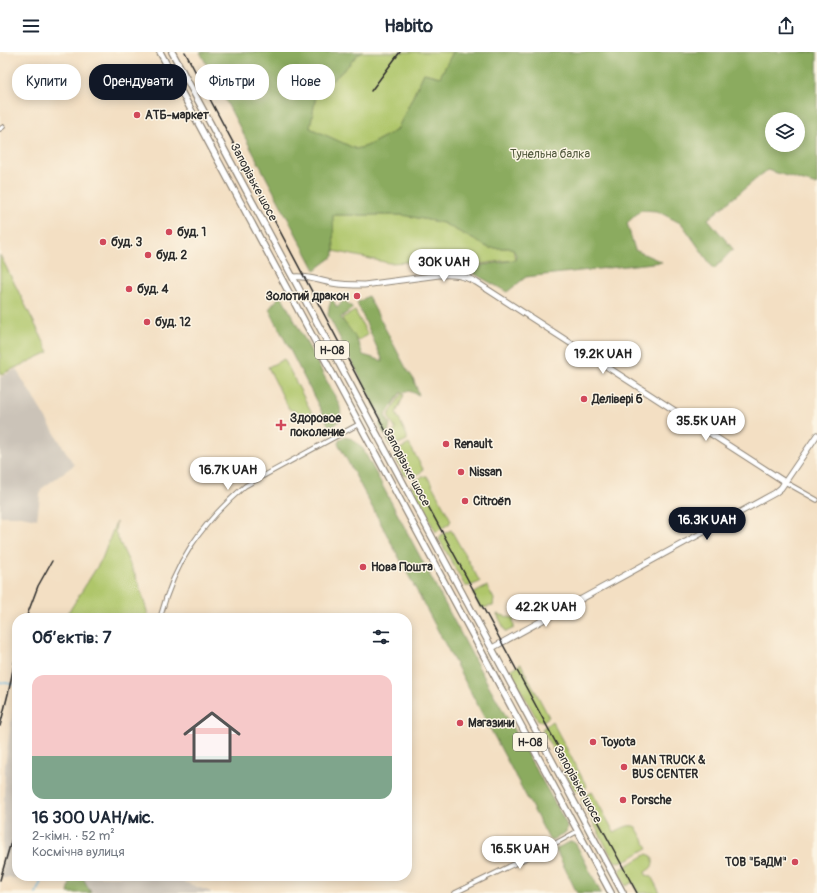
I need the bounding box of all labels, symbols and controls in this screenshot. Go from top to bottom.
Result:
icon: menu [20,15,42,37]
text: Habito [384,15,433,38]
icon: share [775,15,797,37]
chip: Купити [12,64,81,100]
chip: Орендувати [89,64,187,100]
chip: Фільтри [195,64,269,100]
chip: Нове [277,64,335,100]
place label: АТБ-маркет [145,108,210,123]
marker: АТБ-маркет [132,110,142,120]
map controls [765,112,805,152]
button: layers [765,112,805,152]
street label: Запорізьке шосе [227,141,280,224]
park label: Тунельна балка [510,147,591,162]
place label: буд. 1 [177,225,206,240]
marker: буд. 1 [164,227,174,237]
place label: буд. 3 [111,235,142,250]
marker: буд. 3 [98,237,108,247]
place label: буд. 2 [156,248,187,263]
pin: 30K UAH [407,249,481,283]
marker: буд. 2 [143,250,153,260]
text: 30K UAH [418,254,470,270]
place label: буд. 4 [137,282,168,297]
marker: буд. 4 [124,284,134,294]
place label: Золотий дракон [266,289,349,304]
marker: Золотий дракон [352,291,362,301]
place label: буд. 12 [155,315,191,330]
marker: буд. 12 [142,317,152,327]
road number: Н-08 [315,341,349,359]
pin: 19.2K UAH [557,341,649,375]
text: 19.2K UAH [574,346,632,362]
place label: Делівері 6 [591,392,643,407]
marker: Делівері 6 [579,394,589,404]
pin: 35.5K UAH [660,408,752,442]
place label: Здоровое поколение [290,411,346,440]
text: 35.5K UAH [676,413,736,429]
marker: Здоровое поколение [275,419,287,431]
street label: Запорізьке шосе [380,426,433,509]
place label: Renault [454,437,494,452]
marker: Renault [441,439,451,449]
pin: 16.7K UAH [182,457,274,491]
text: 16.7K UAH [199,462,257,478]
place label: Nissan [469,465,502,480]
marker: Nissan [456,467,466,477]
place label: Citroën [473,494,511,509]
marker: Citroën [460,496,470,506]
pin: 16.3K UAH [661,507,753,541]
text: 16.3K UAH [678,512,736,528]
place label: Нова Пошта [371,560,433,575]
marker: Нова Пошта [358,562,368,572]
pin: 42.2K UAH [500,594,592,628]
text: 42.2K UAH [516,599,576,615]
icon: filters [370,626,392,648]
text: Об’єктів: 7 [32,627,112,648]
icon: home [176,701,248,773]
place label: Магазини [468,716,515,731]
marker: Магазини [455,718,465,728]
road number: Н-08 [513,733,547,751]
place label: Toyota [600,735,636,750]
marker: Toyota [588,737,598,747]
street label: Запорізьке шосе [550,743,605,826]
place label: MAN TRUCK & BUS CENTER [632,753,706,782]
marker: MAN TRUCK & BUS CENTER [619,762,629,772]
place label: Porsche [631,793,672,808]
marker: Porsche [618,795,628,805]
text: 16 300 UAH/міс. [32,807,154,828]
text: 2-кімн. · 52 m² [32,828,115,844]
pin: 16.5K UAH [474,836,566,870]
text: 16.5K UAH [491,841,549,857]
text: Космічна вулиця [32,844,125,860]
place label: ТОВ "БаДМ" [724,855,787,870]
marker: ТОВ "БаДМ" [790,857,800,867]

